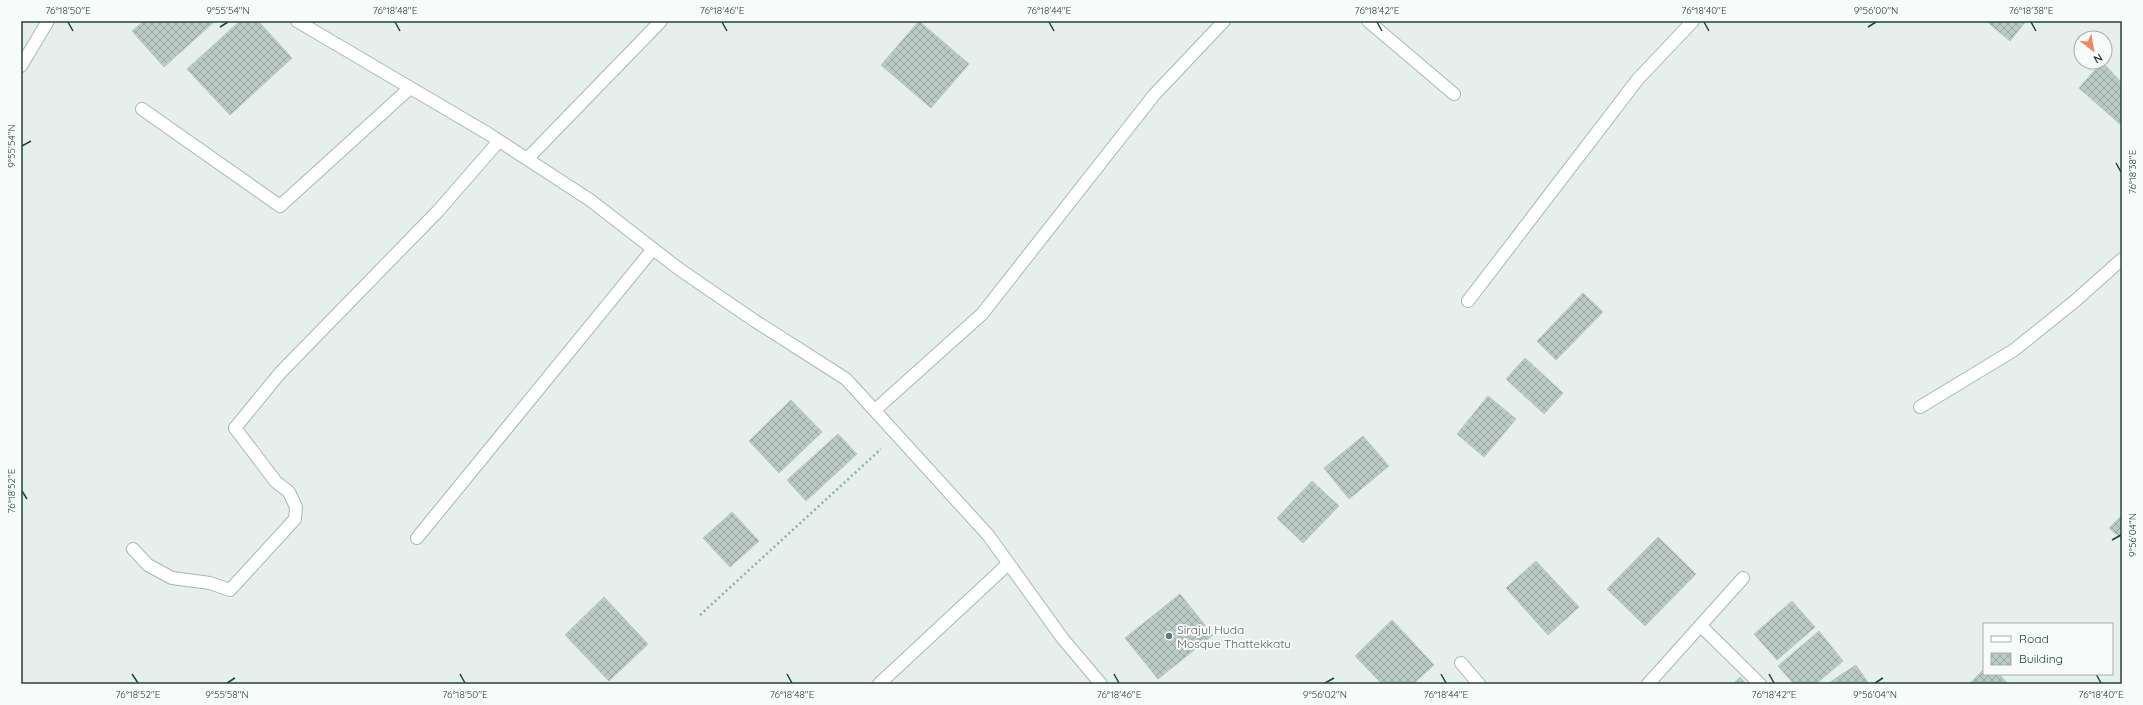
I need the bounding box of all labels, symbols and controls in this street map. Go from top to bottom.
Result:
text: 76°18'50"E [45,4,91,17]
text: 9°55'54"N [206,4,250,17]
text: 76°18'48"E [373,4,418,17]
text: 76°18'46"E [700,4,745,17]
text: 76°18'44"E [1027,4,1072,17]
text: 76°18'42"E [1355,4,1400,17]
text: 76°18'40"E [1681,4,1727,17]
text: 9°56'00"N [1854,4,1898,17]
text: 76°18'38"E [2009,4,2054,17]
north arrow [2073,30,2113,70]
text: N [2091,50,2105,67]
text: 9°55'54"N [5,124,18,168]
text: 76°18'38"E [2126,149,2139,194]
text: 76°18'52"E [5,468,18,514]
text: 9°56'04"N [2126,513,2139,557]
place label: Sirajul Huda Mosque Thattekkatu [1177,622,1291,651]
legend [1983,623,2113,675]
marker: Sirajul Huda Mosque Thattekkatu [1164,631,1174,641]
text: Road [2019,631,2049,646]
text: Building [2019,651,2063,666]
text: 76°18'52"E [115,688,161,701]
text: 9°55'58"N [205,688,249,701]
text: 76°18'50"E [442,688,488,701]
text: 76°18'48"E [770,688,815,701]
text: 76°18'46"E [1097,688,1142,701]
text: 9°56'02"N [1303,688,1347,701]
text: 76°18'44"E [1424,688,1469,701]
text: 76°18'42"E [1752,688,1797,701]
text: 9°56'04"N [1853,688,1897,701]
text: 76°18'40"E [2078,688,2124,701]

